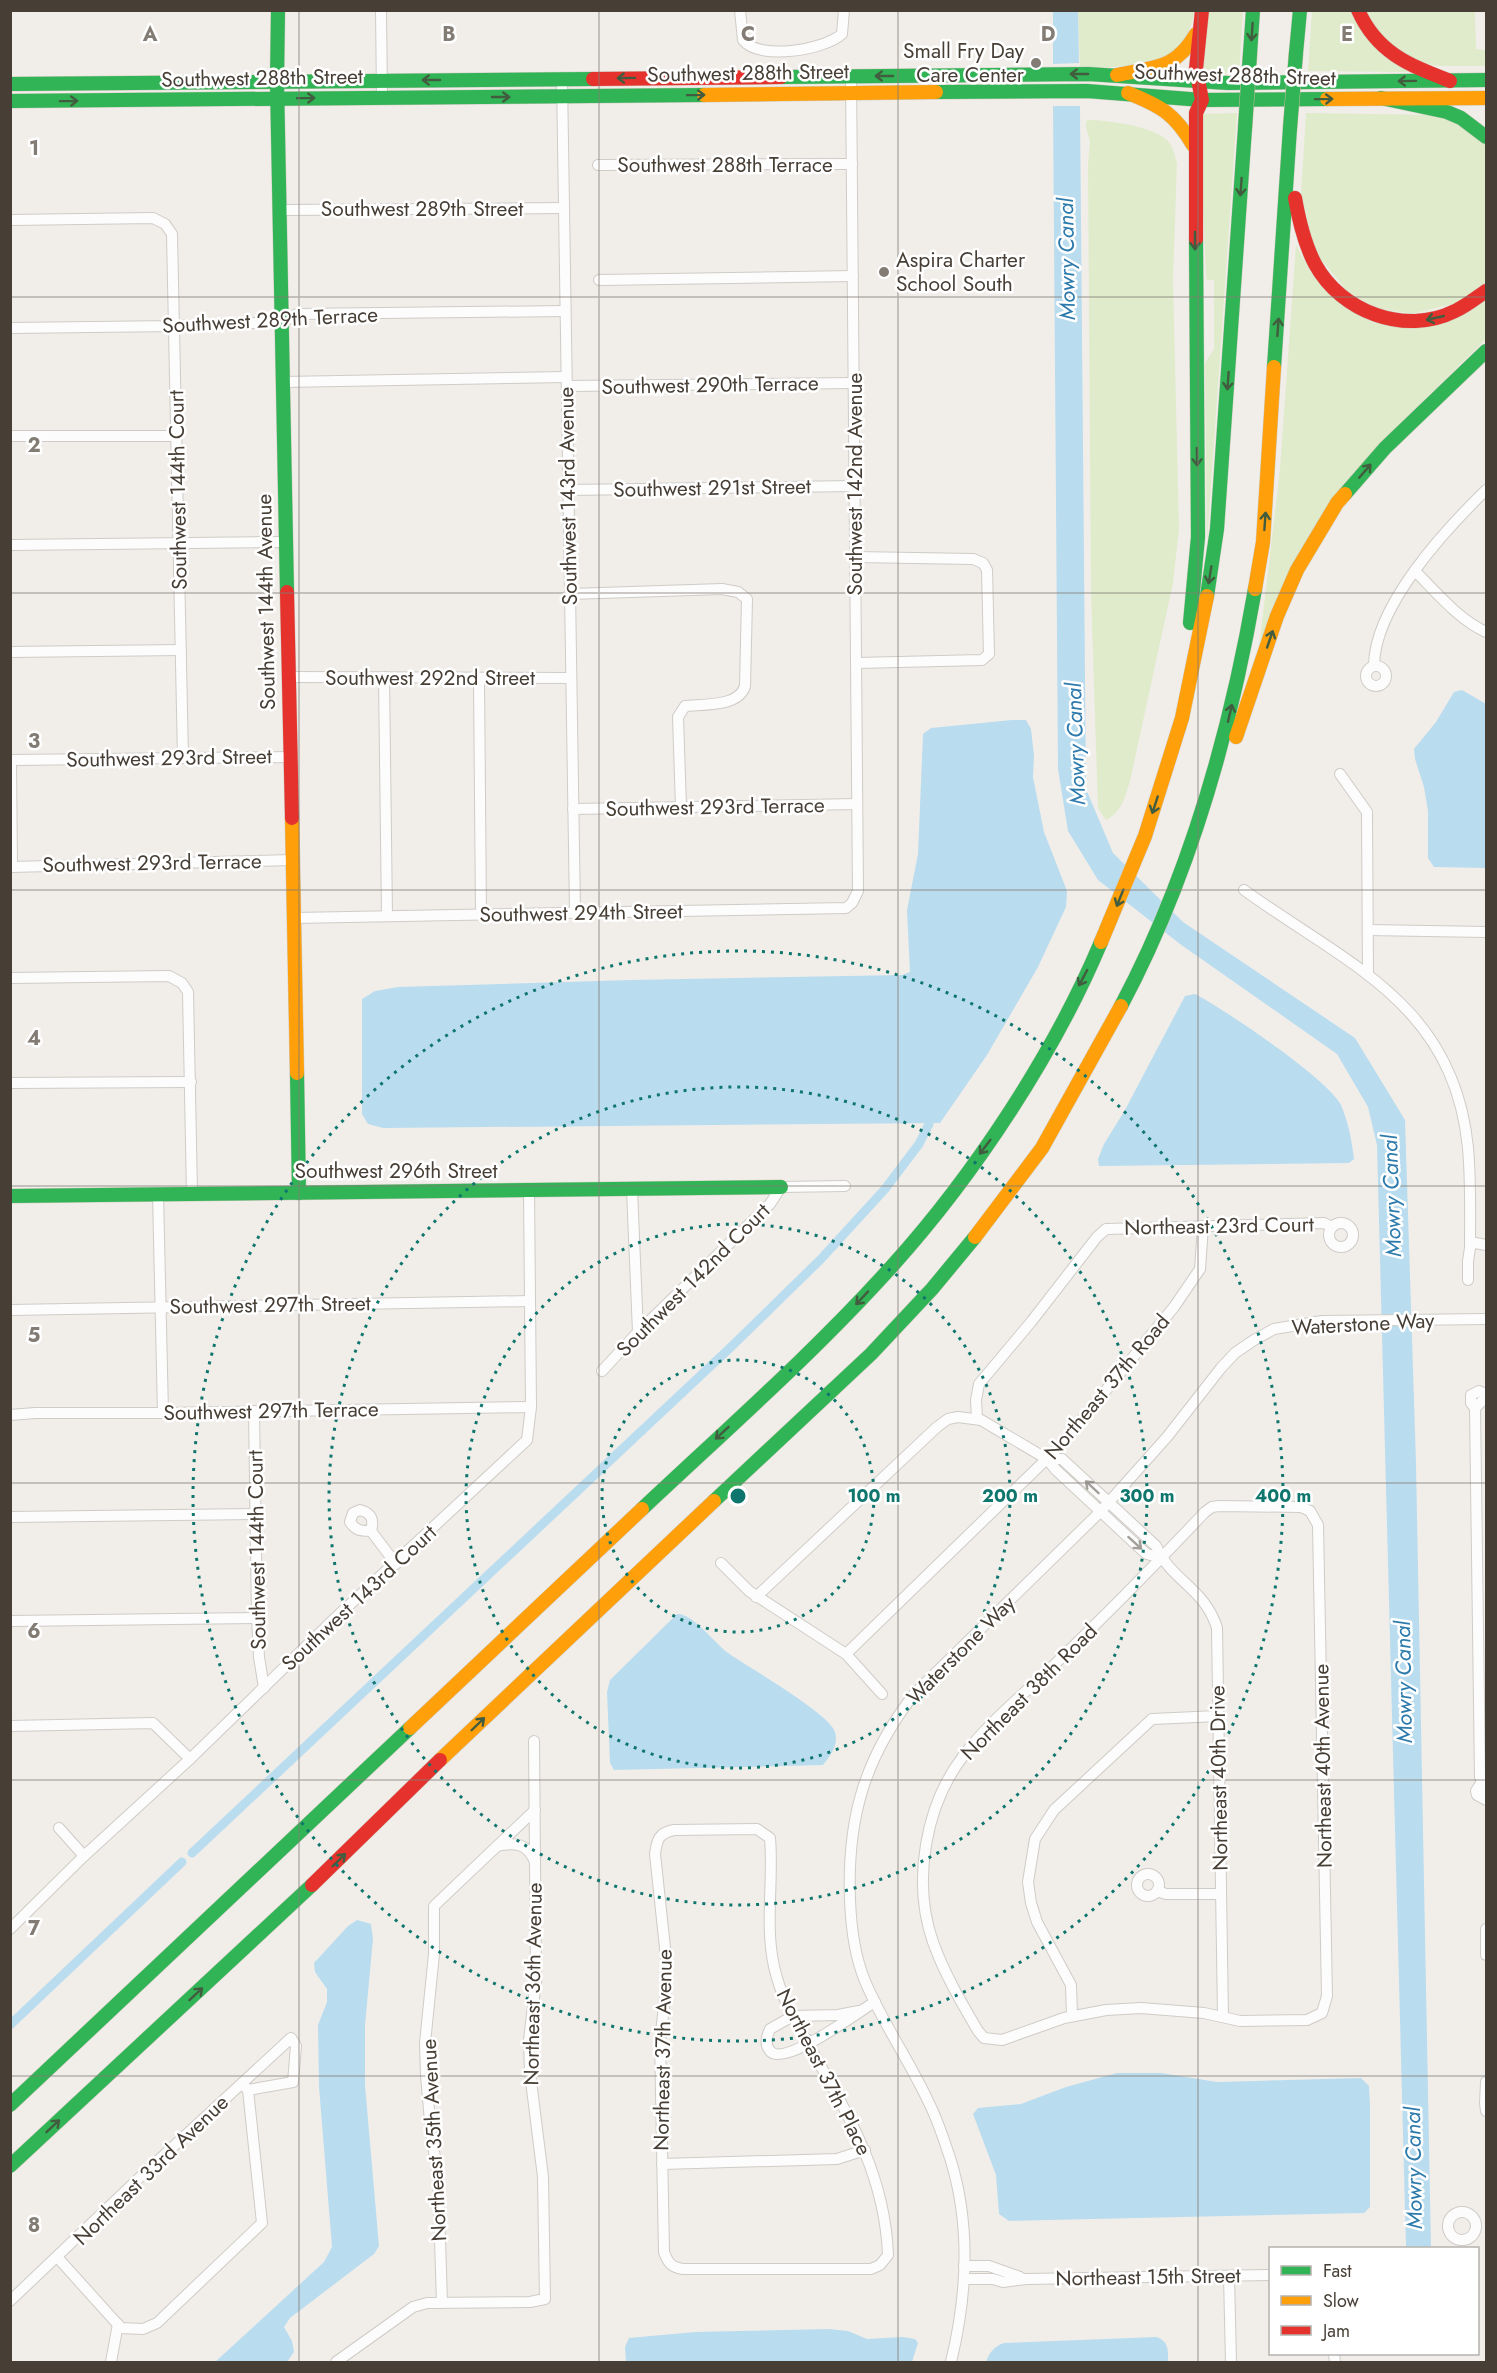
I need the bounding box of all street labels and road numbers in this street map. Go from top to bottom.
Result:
street label: Southwest 288th Street [647,56,849,90]
street label: Southwest 288th Street [1134,56,1336,94]
street label: Southwest 288th Street [161,61,363,95]
street label: Southwest 288th Terrace [617,150,833,180]
street label: Southwest 289th Street [321,194,523,224]
street label: Southwest 289th Terrace [161,299,379,341]
street label: Southwest 290th Terrace [601,368,819,402]
street label: Southwest 142nd Avenue [840,372,870,595]
street label: Southwest 143rd Avenue [551,386,585,606]
street label: Southwest 144th Court [161,390,195,590]
street label: Southwest 291st Street [613,471,811,505]
street label: Southwest 144th Avenue [249,493,283,710]
street label: Southwest 292nd Street [325,663,535,693]
street label: Southwest 293rd Street [66,741,272,775]
street label: Southwest 293rd Terrace [605,790,825,824]
street label: Southwest 293rd Terrace [42,846,262,880]
street label: Southwest 294th Street [479,896,683,930]
street label: Southwest 296th Street [294,1156,498,1186]
street label: Southwest 142nd Court [609,1196,777,1364]
street label: Northeast 23rd Court [1124,1209,1314,1243]
street label: Southwest 297th Street [169,1288,371,1322]
street label: Waterstone Way [1291,1305,1436,1343]
street label: Northeast 37th Road [1037,1308,1177,1466]
street label: Southwest 297th Terrace [163,1394,379,1428]
street label: Southwest 144th Court [240,1450,274,1650]
street label: Southwest 143rd Court [275,1518,443,1678]
street label: Waterstone Way [900,1588,1023,1711]
street label: Northeast 38th Road [954,1617,1104,1767]
street label: Northeast 40th Avenue [1306,1663,1340,1868]
street label: Northeast 40th Drive [1202,1685,1236,1871]
street label: Northeast 36th Avenue [516,1882,550,2086]
street label: Northeast 37th Avenue [646,1949,680,2151]
street label: Northeast 37th Place [769,1983,879,2161]
street label: Northeast 35th Avenue [414,2038,454,2242]
street label: Northeast 33rd Avenue [67,2088,235,2252]
street label: Northeast 15th Street [1055,2260,1241,2294]

